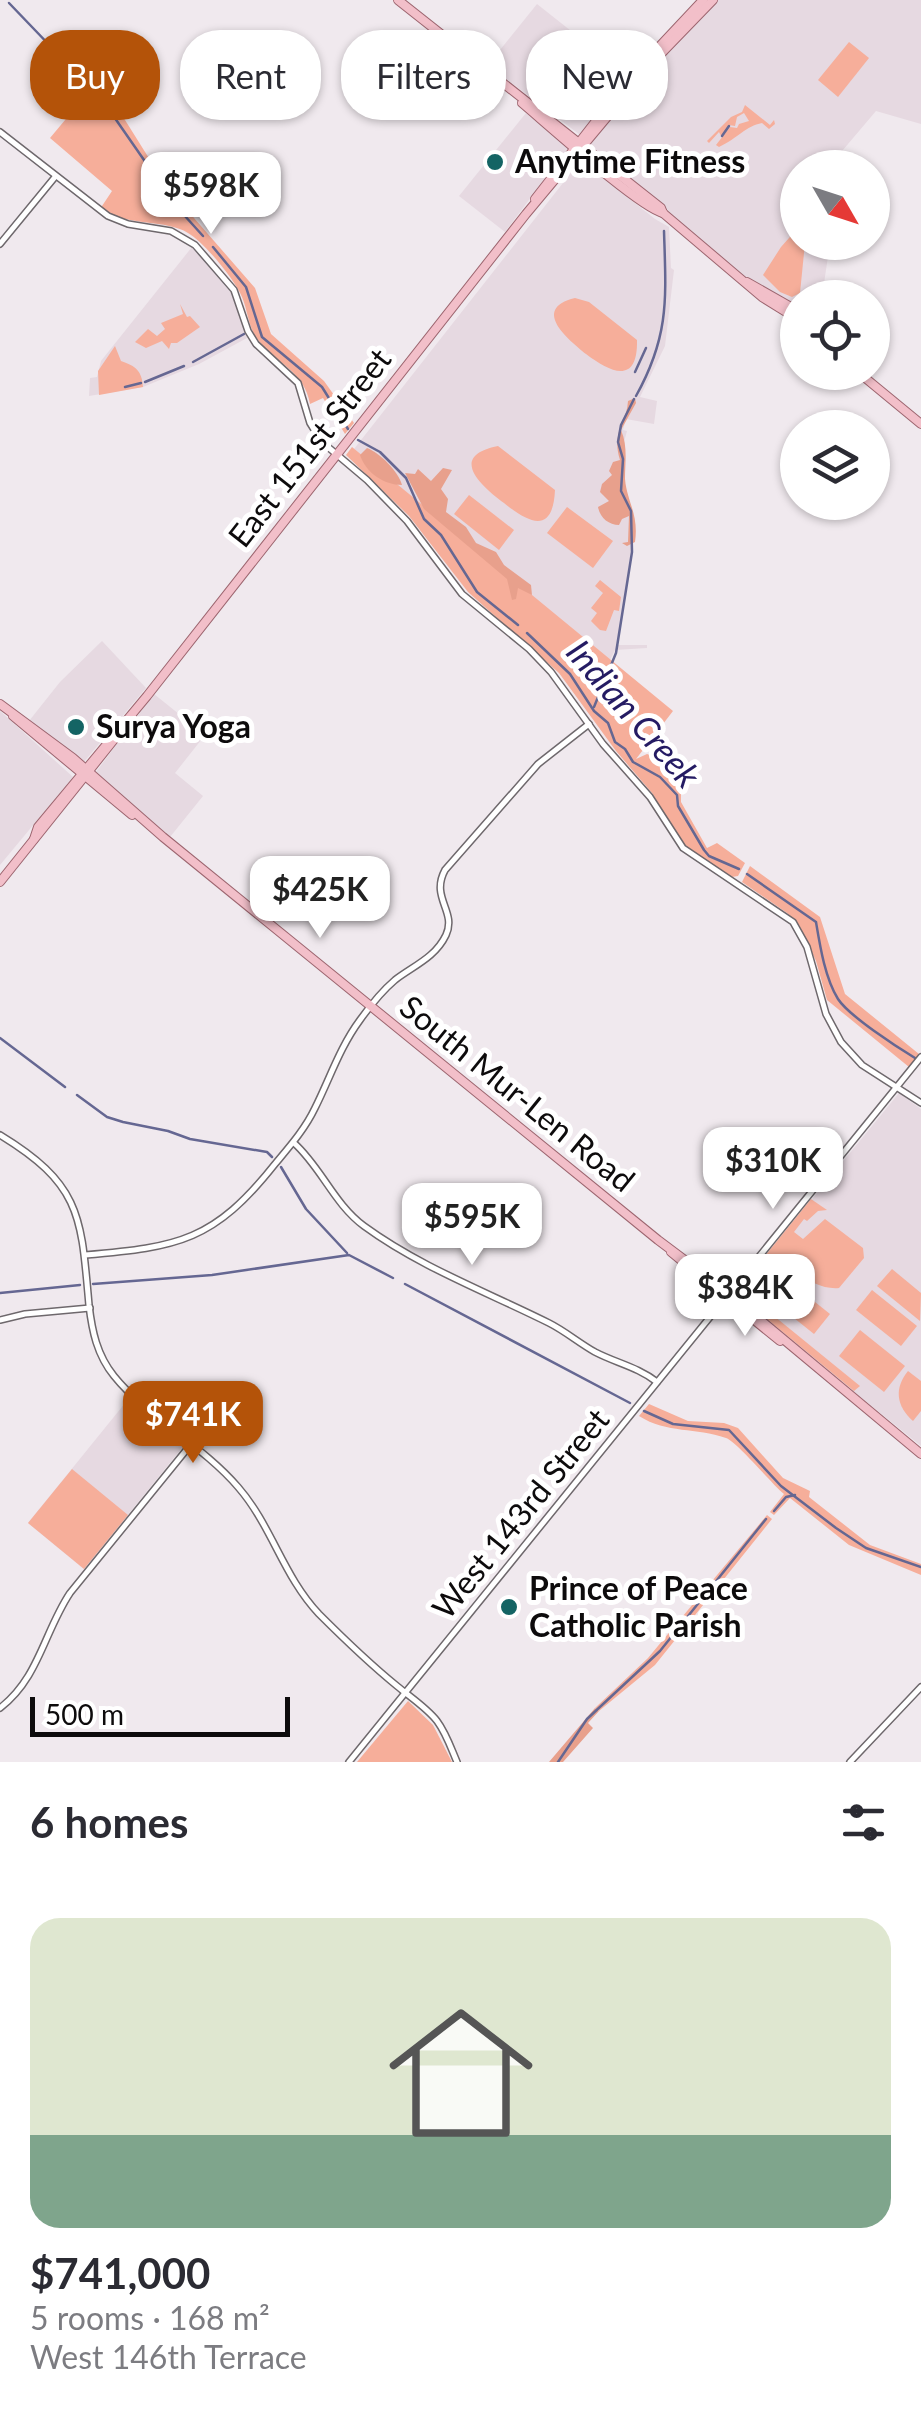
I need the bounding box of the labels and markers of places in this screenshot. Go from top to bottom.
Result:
place label: Anytime Fitness [514,141,745,180]
marker: Anytime Fitness [484,151,506,173]
pin: $598K [141,152,281,237]
place label: Surya Yoga [96,706,251,745]
marker: Surya Yoga [65,716,87,738]
pin: $425K [250,856,390,941]
pin: $310K [703,1127,843,1212]
pin: $595K [402,1183,542,1268]
pin: $384K [675,1254,815,1339]
pin: $741K [123,1381,263,1466]
place label: Prince of Peace Catholic Parish [529,1568,748,1644]
marker: Prince of Peace Catholic Parish [498,1596,520,1618]

